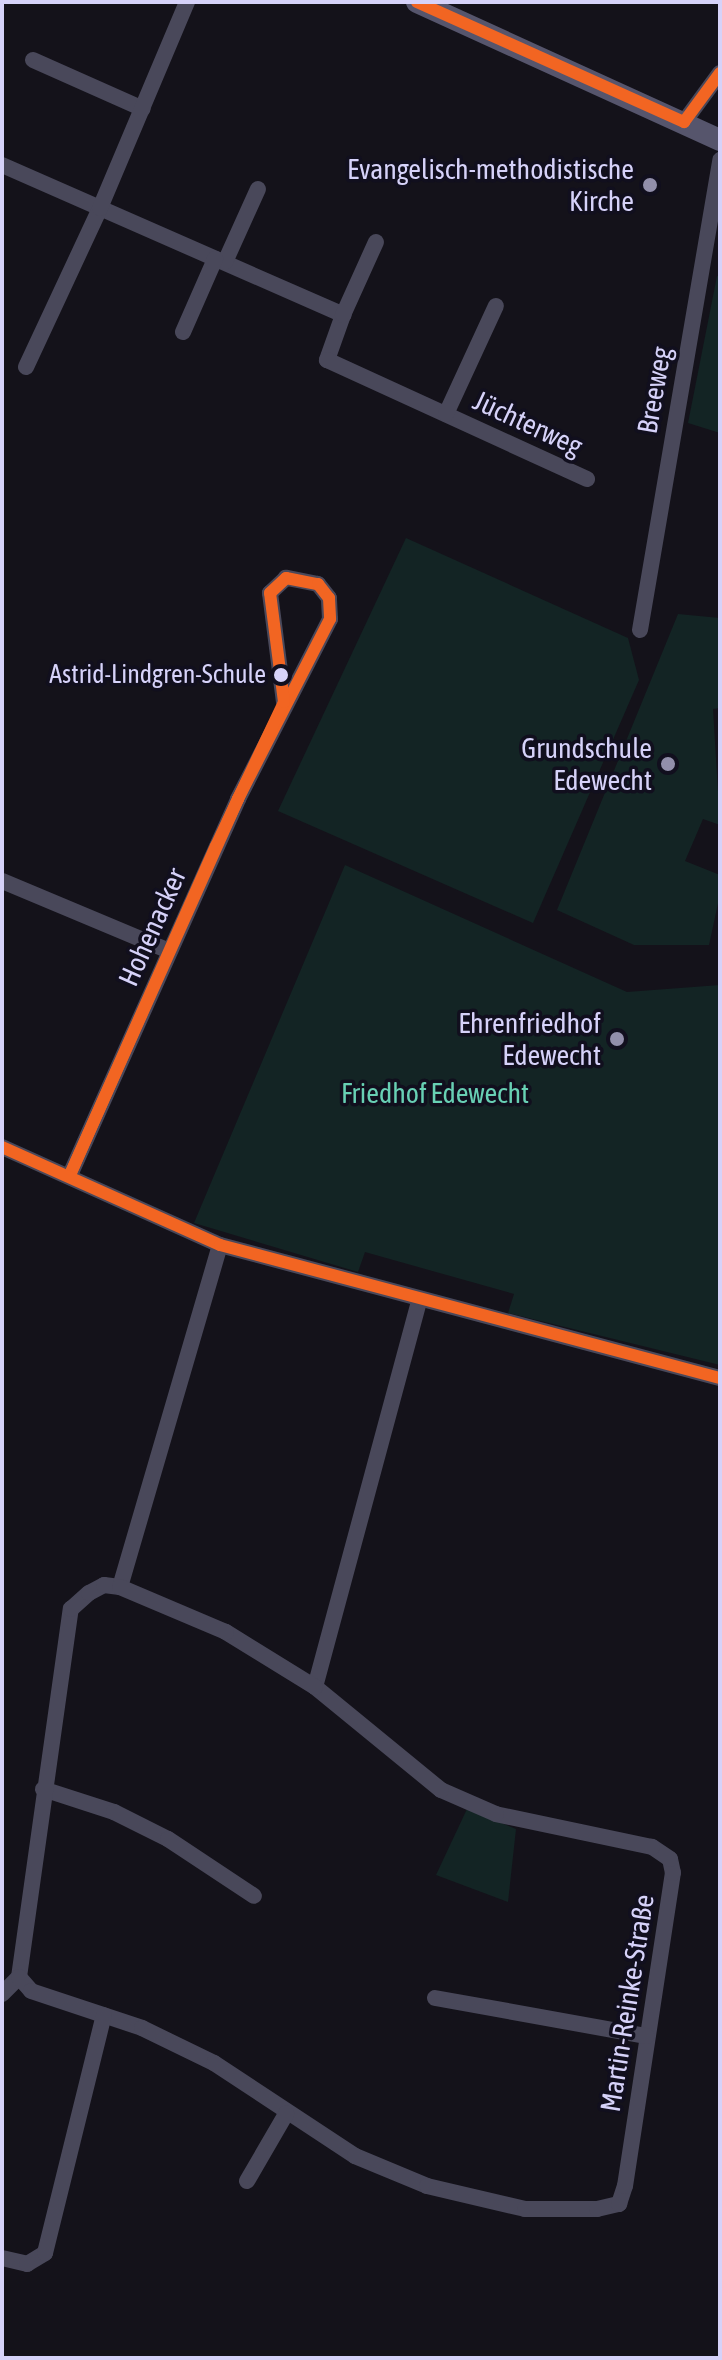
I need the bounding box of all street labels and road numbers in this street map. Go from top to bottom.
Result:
street label: Breeweg [630,344,678,436]
street label: Jüchterweg [468,383,588,463]
street label: Hohenacker [111,863,193,991]
street label: Martin-Reinke-Straße [593,1892,661,2114]

